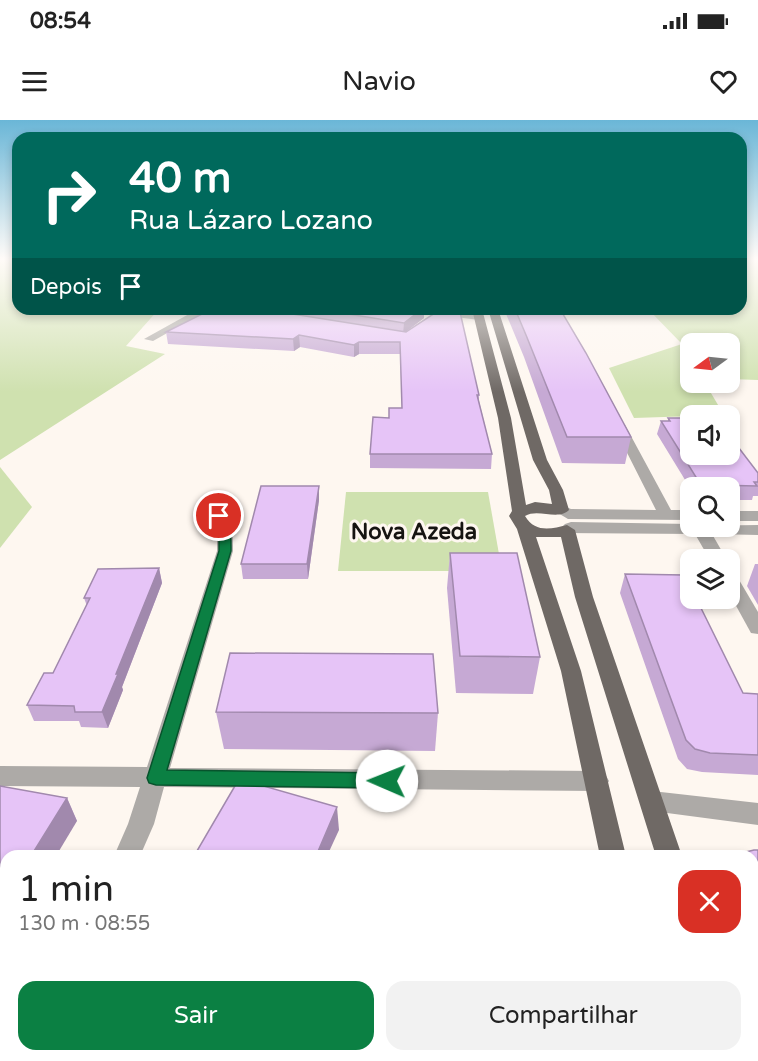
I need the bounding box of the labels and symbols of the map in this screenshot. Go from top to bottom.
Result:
north arrow [680,333,740,393]
pin [193,490,244,541]
district label: Nova Azeda [351,519,477,545]
position arrow [355,749,419,813]

